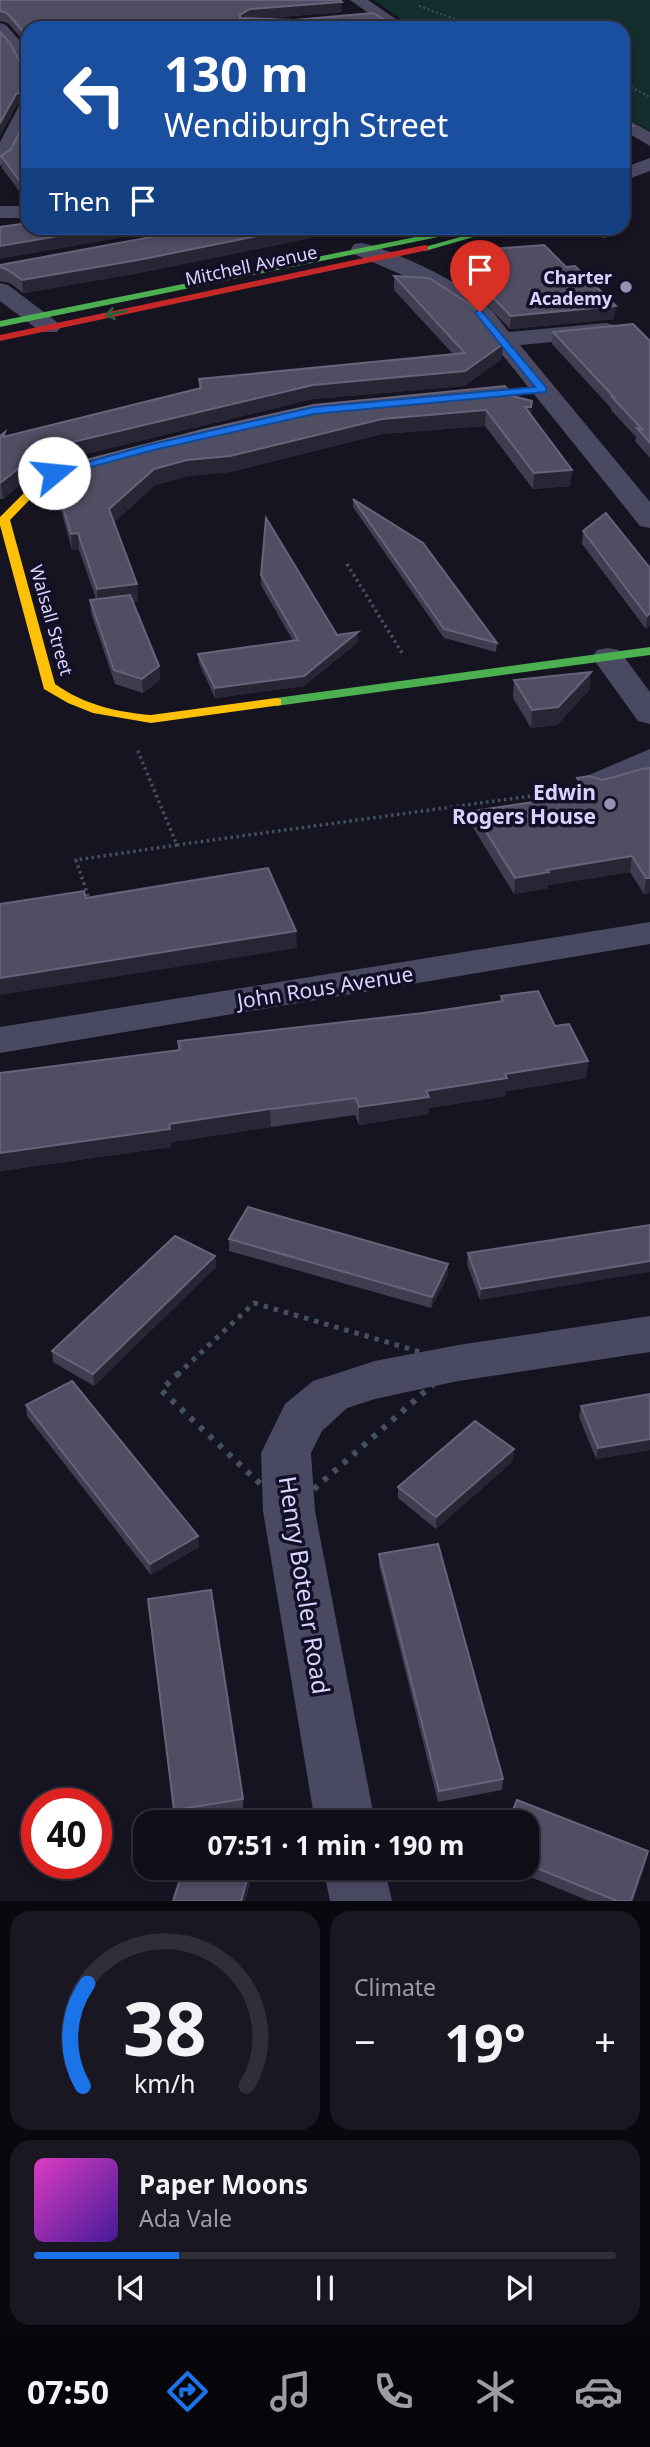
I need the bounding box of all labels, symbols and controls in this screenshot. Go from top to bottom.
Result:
text: 130 m [164,40,309,106]
icon: left [49,49,140,140]
text: Wendiburgh Street [164,103,448,146]
icon: arrive [124,182,162,220]
text: Then [49,183,110,219]
street label: Mitchell Avenue [183,239,319,291]
pin [450,240,510,312]
icon: arrive [461,251,499,289]
place label: Charter Academy [530,265,613,310]
marker: Charter Academy [618,279,634,295]
one-way arrow [106,307,128,320]
position arrow [17,436,91,510]
street label: Walsall Street [25,562,79,679]
place label: Edwin Rogers House [452,778,596,830]
marker: Edwin Rogers House [602,796,618,812]
street label: John Rous Avenue [233,959,415,1015]
street label: Henry Boteler Road [271,1474,339,1696]
speed limit sign: 40 [21,1788,112,1879]
text: 07:51 · 1 min · 190 m [208,1827,464,1863]
text: Climate [354,1971,436,2003]
text: 38 [123,1979,207,2078]
text: 19° [444,2006,526,2077]
text: − [354,2015,376,2067]
text: + [594,2015,616,2067]
text: km/h [134,2066,196,2100]
text: Paper Moons [139,2166,308,2202]
text: Ada Vale [139,2202,232,2234]
icon: previous [112,2269,150,2307]
icon: pause [306,2269,344,2307]
icon: next [500,2269,538,2307]
icon: directions [163,2367,212,2416]
icon: music [266,2367,315,2416]
icon: phone [369,2367,418,2416]
icon: climate [471,2367,520,2416]
icon: car [574,2367,623,2416]
text: 07:50 [27,2370,109,2413]

